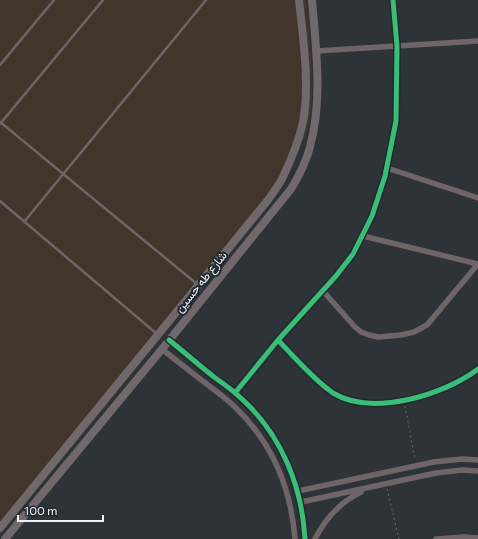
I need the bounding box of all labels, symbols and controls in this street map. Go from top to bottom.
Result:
street label: شارع طه حسين [171,248,231,317]
scale bar [18,497,103,523]
text: 100 m [24,503,58,517]

